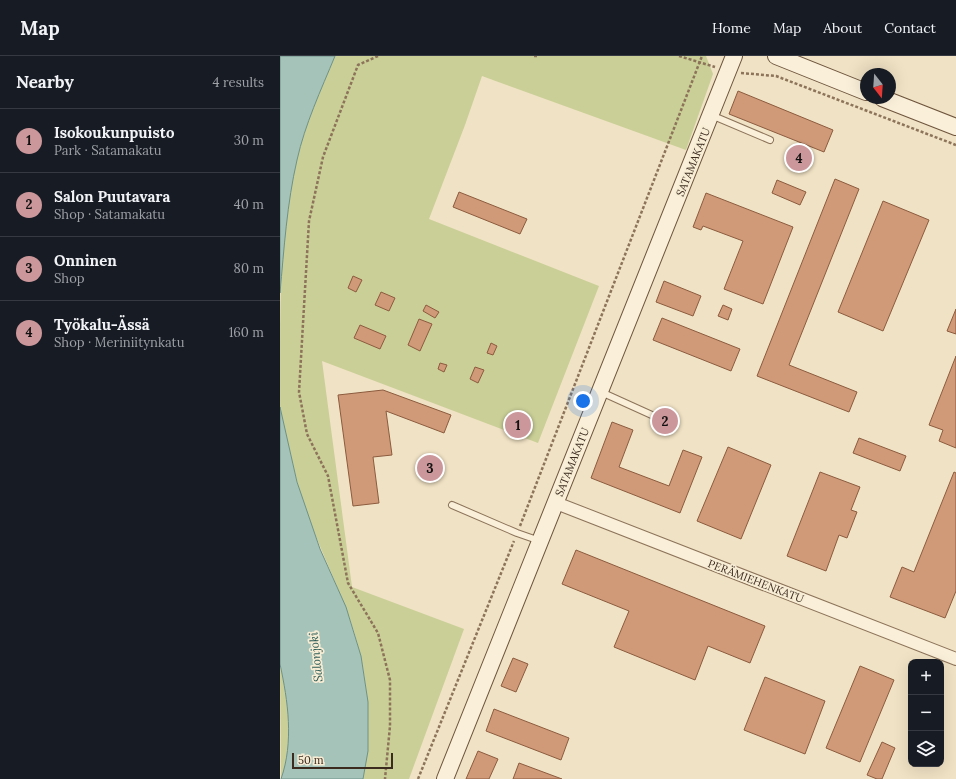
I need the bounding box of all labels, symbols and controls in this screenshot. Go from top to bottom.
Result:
text: Map [20,16,60,40]
text: Home [712,19,751,37]
text: Map [773,19,801,37]
text: About [823,19,862,37]
text: Contact [884,19,936,37]
north arrow [860,68,896,104]
text: Nearby [16,71,74,93]
text: 4 results [213,74,264,91]
text: Isokoukunpuisto [54,123,174,142]
street label: SATAMAKATU [673,126,713,198]
text: 1 [26,132,32,149]
text: 30 m [234,132,264,149]
text: Park · Satamakatu [54,142,162,159]
pin: 4 [786,143,812,173]
text: Salon Puutavara [54,187,170,206]
text: 2 [26,196,32,213]
text: 40 m [234,196,264,213]
text: Shop · Satamakatu [54,206,165,223]
text: Onninen [54,251,117,270]
text: 3 [25,260,33,277]
text: 80 m [234,260,264,277]
text: Shop [54,270,85,287]
text: Työkalu-Ässä [54,315,150,334]
text: 4 [25,324,33,341]
text: 160 m [229,324,264,341]
text: Shop · Meriniitynkatu [54,334,184,351]
your location [573,391,593,411]
pin: 2 [652,406,678,436]
pin: 1 [505,410,531,440]
street label: SATAMAKATU [552,426,592,498]
pin: 3 [417,453,443,483]
street label: PERÄMIEHENKATU [706,556,806,606]
water label: Salonjoki [305,631,326,683]
map controls [908,659,944,767]
button: + [908,659,944,695]
button: − [908,695,944,731]
button: layers [908,731,944,767]
scale bar [292,751,393,770]
text: 50 m [298,753,324,767]

